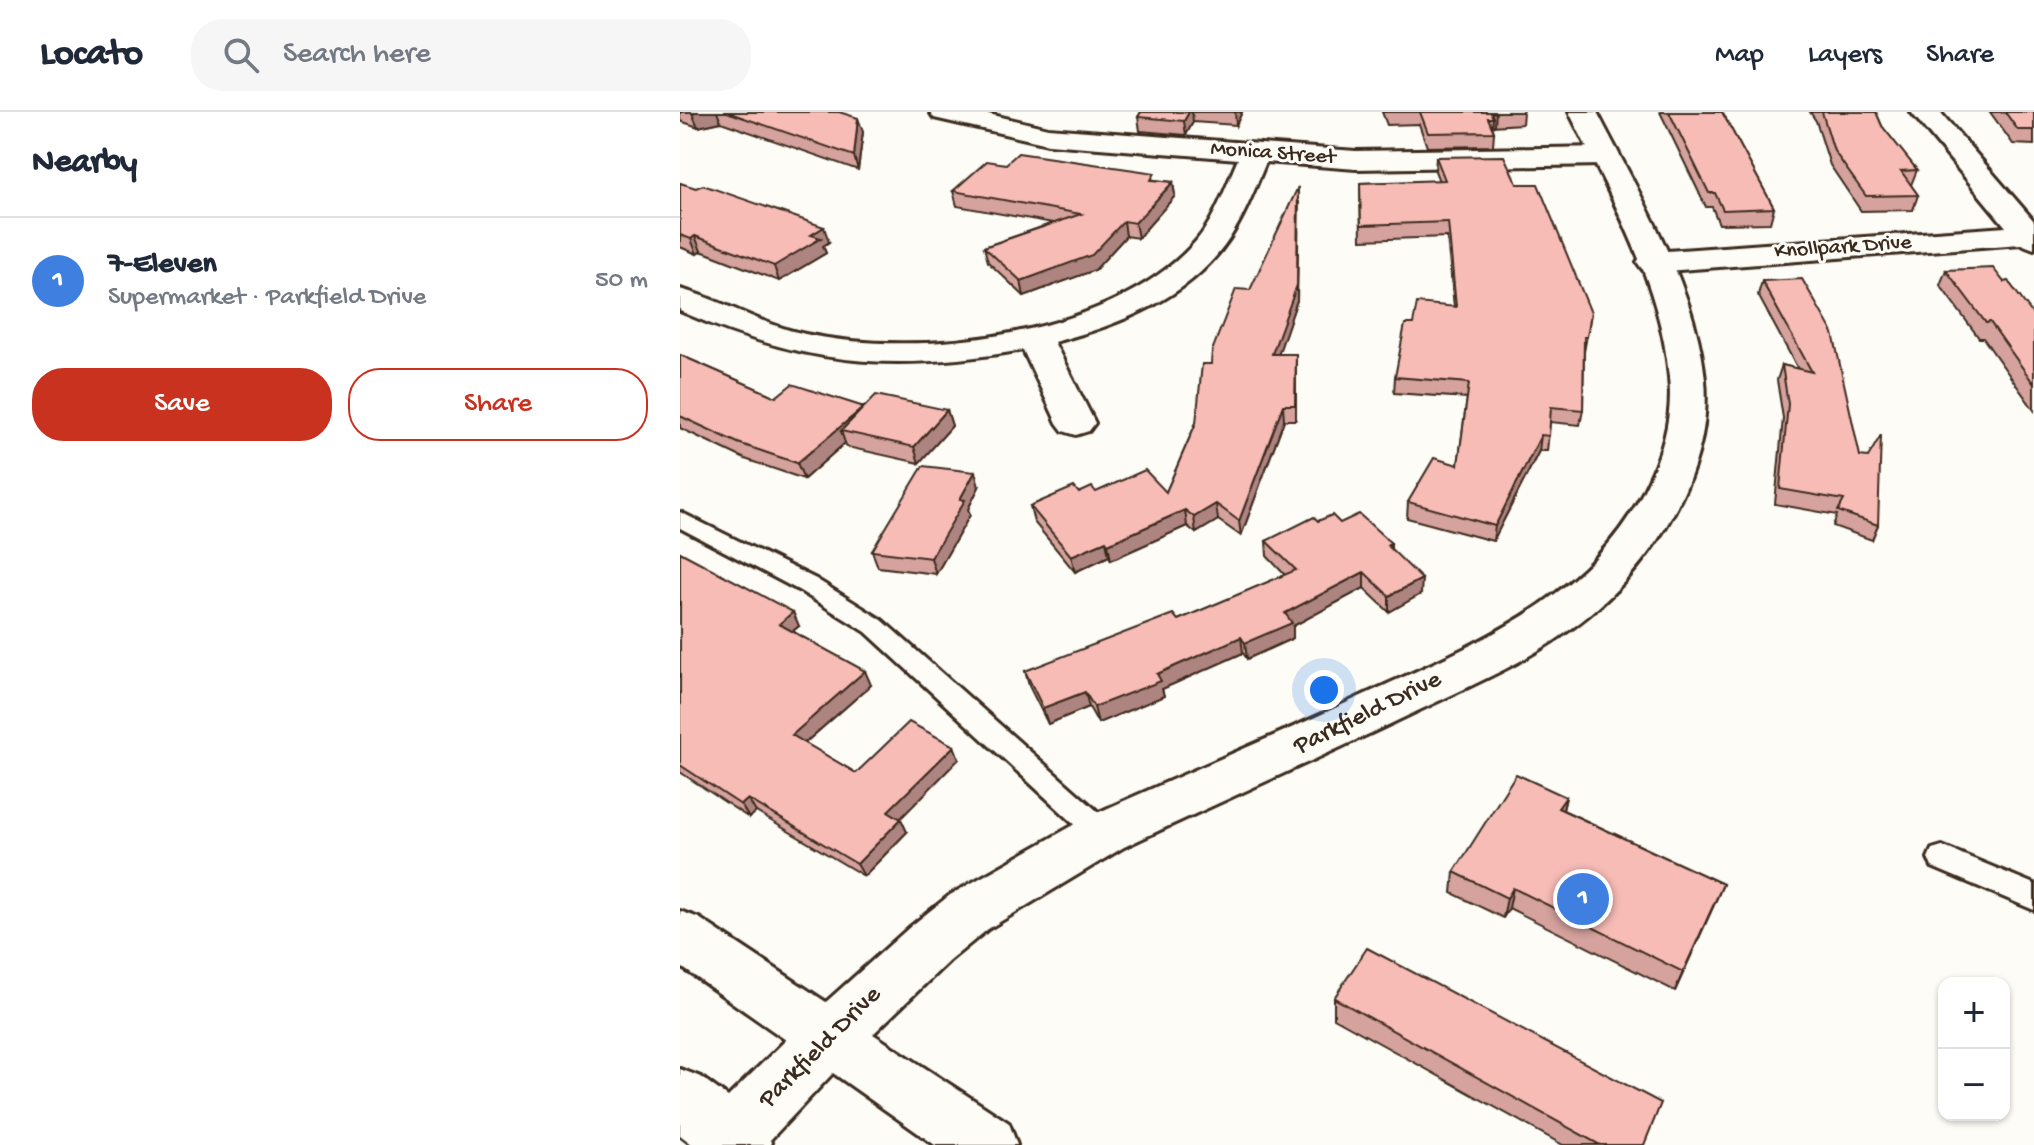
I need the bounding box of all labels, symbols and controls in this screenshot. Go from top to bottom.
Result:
search box [191,19,751,91]
text: Locato [40,33,143,77]
icon: search [219,33,263,77]
text: Search here [283,38,431,73]
text: Map [1715,39,1764,72]
text: Layers [1808,39,1882,72]
text: Share [1926,39,1994,72]
street label: Monica Street [1210,137,1339,171]
text: Nearby [32,144,137,184]
street label: Knollpark Drive [1774,230,1913,266]
text: 7-Eleven [108,248,217,283]
text: 1 [53,266,63,297]
text: 50 m [595,266,648,297]
text: Supermarket · Parkfield Drive [108,283,426,314]
button: Save [32,368,332,441]
button: Share [348,368,648,441]
street label: Parkfield Drive [1288,665,1447,764]
your location [1304,670,1344,710]
pin: 1 [1557,869,1609,929]
map controls [1938,977,2010,1121]
button: + [1938,977,2010,1049]
street label: Parkfield Drive [753,980,889,1116]
button: − [1938,1049,2010,1121]

